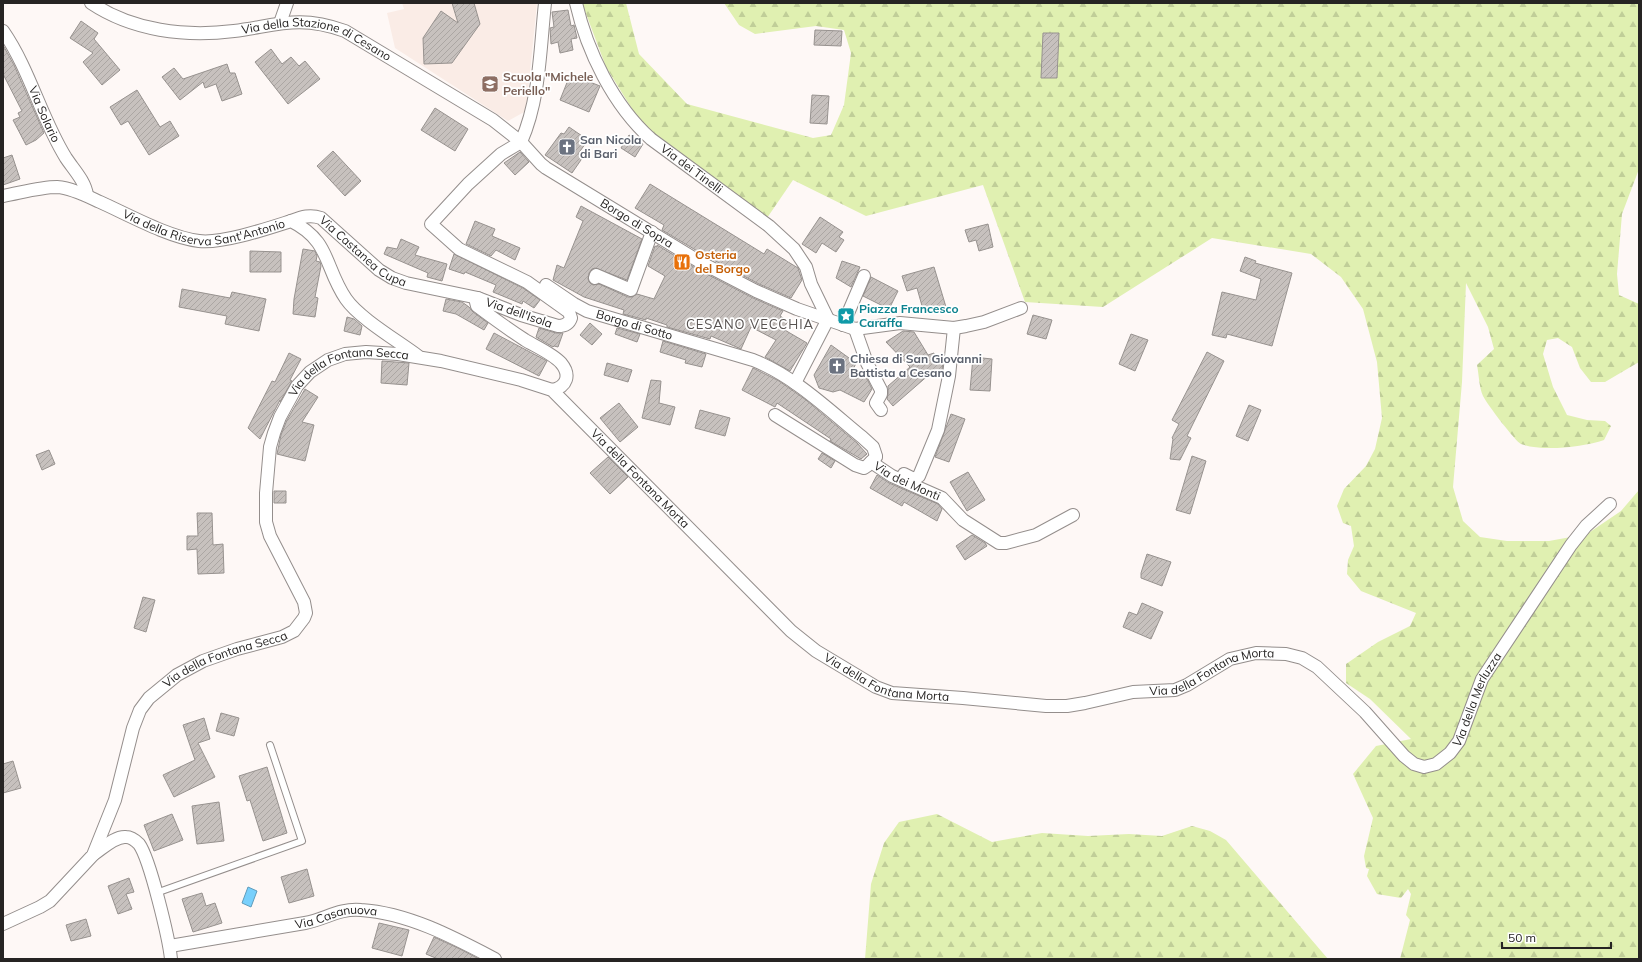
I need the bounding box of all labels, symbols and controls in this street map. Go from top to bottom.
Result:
street label: Via della Stazione di Cesano [240,14,394,64]
place label: Scuola "Michele Periello" [503,69,594,98]
school or university icon: Scuola "Michele Periello" [480,74,500,94]
street label: Via Solario [26,84,64,145]
place label: San Nicola di Bari [580,132,642,161]
church icon: San Nicola di Bari [557,137,577,157]
street label: Via dei Tinelli [658,141,726,196]
street label: Borgo di Sopra [598,195,676,251]
street label: Via della Riserva Sant'Antonio [120,206,287,248]
street label: Via Castanea Cupa [317,212,409,290]
place label: Osteria del Borgo [695,247,750,276]
restaurant icon: Osteria del Borgo [672,252,692,272]
street label: Via dell'Isola [484,294,555,331]
place label: Piazza Francesco Caraffa [859,301,958,330]
street label: Borgo di Sotto [594,306,675,343]
place icon: Piazza Francesco Caraffa [836,306,856,326]
district label: CESANO VECCHIA [686,316,814,332]
street label: Via della Fontana Secca [285,344,410,399]
place label: Chiesa di San Giovanni Battista a Cesano [850,351,982,380]
church icon: Chiesa di San Giovanni Battista a Cesano [827,356,847,376]
street label: Via della Fontana Morta [588,425,693,531]
street label: Via dei Monti [871,458,943,503]
street label: Via della Fontana Secca [159,627,290,691]
street label: Via della Fontana Morta [1149,645,1275,698]
street label: Via della Merluzza [1449,649,1505,750]
street label: Via della Fontana Morta [821,650,950,704]
street label: Via Casanuova [294,902,378,932]
scale bar [1502,924,1611,950]
text: 50 m [1508,930,1536,945]

